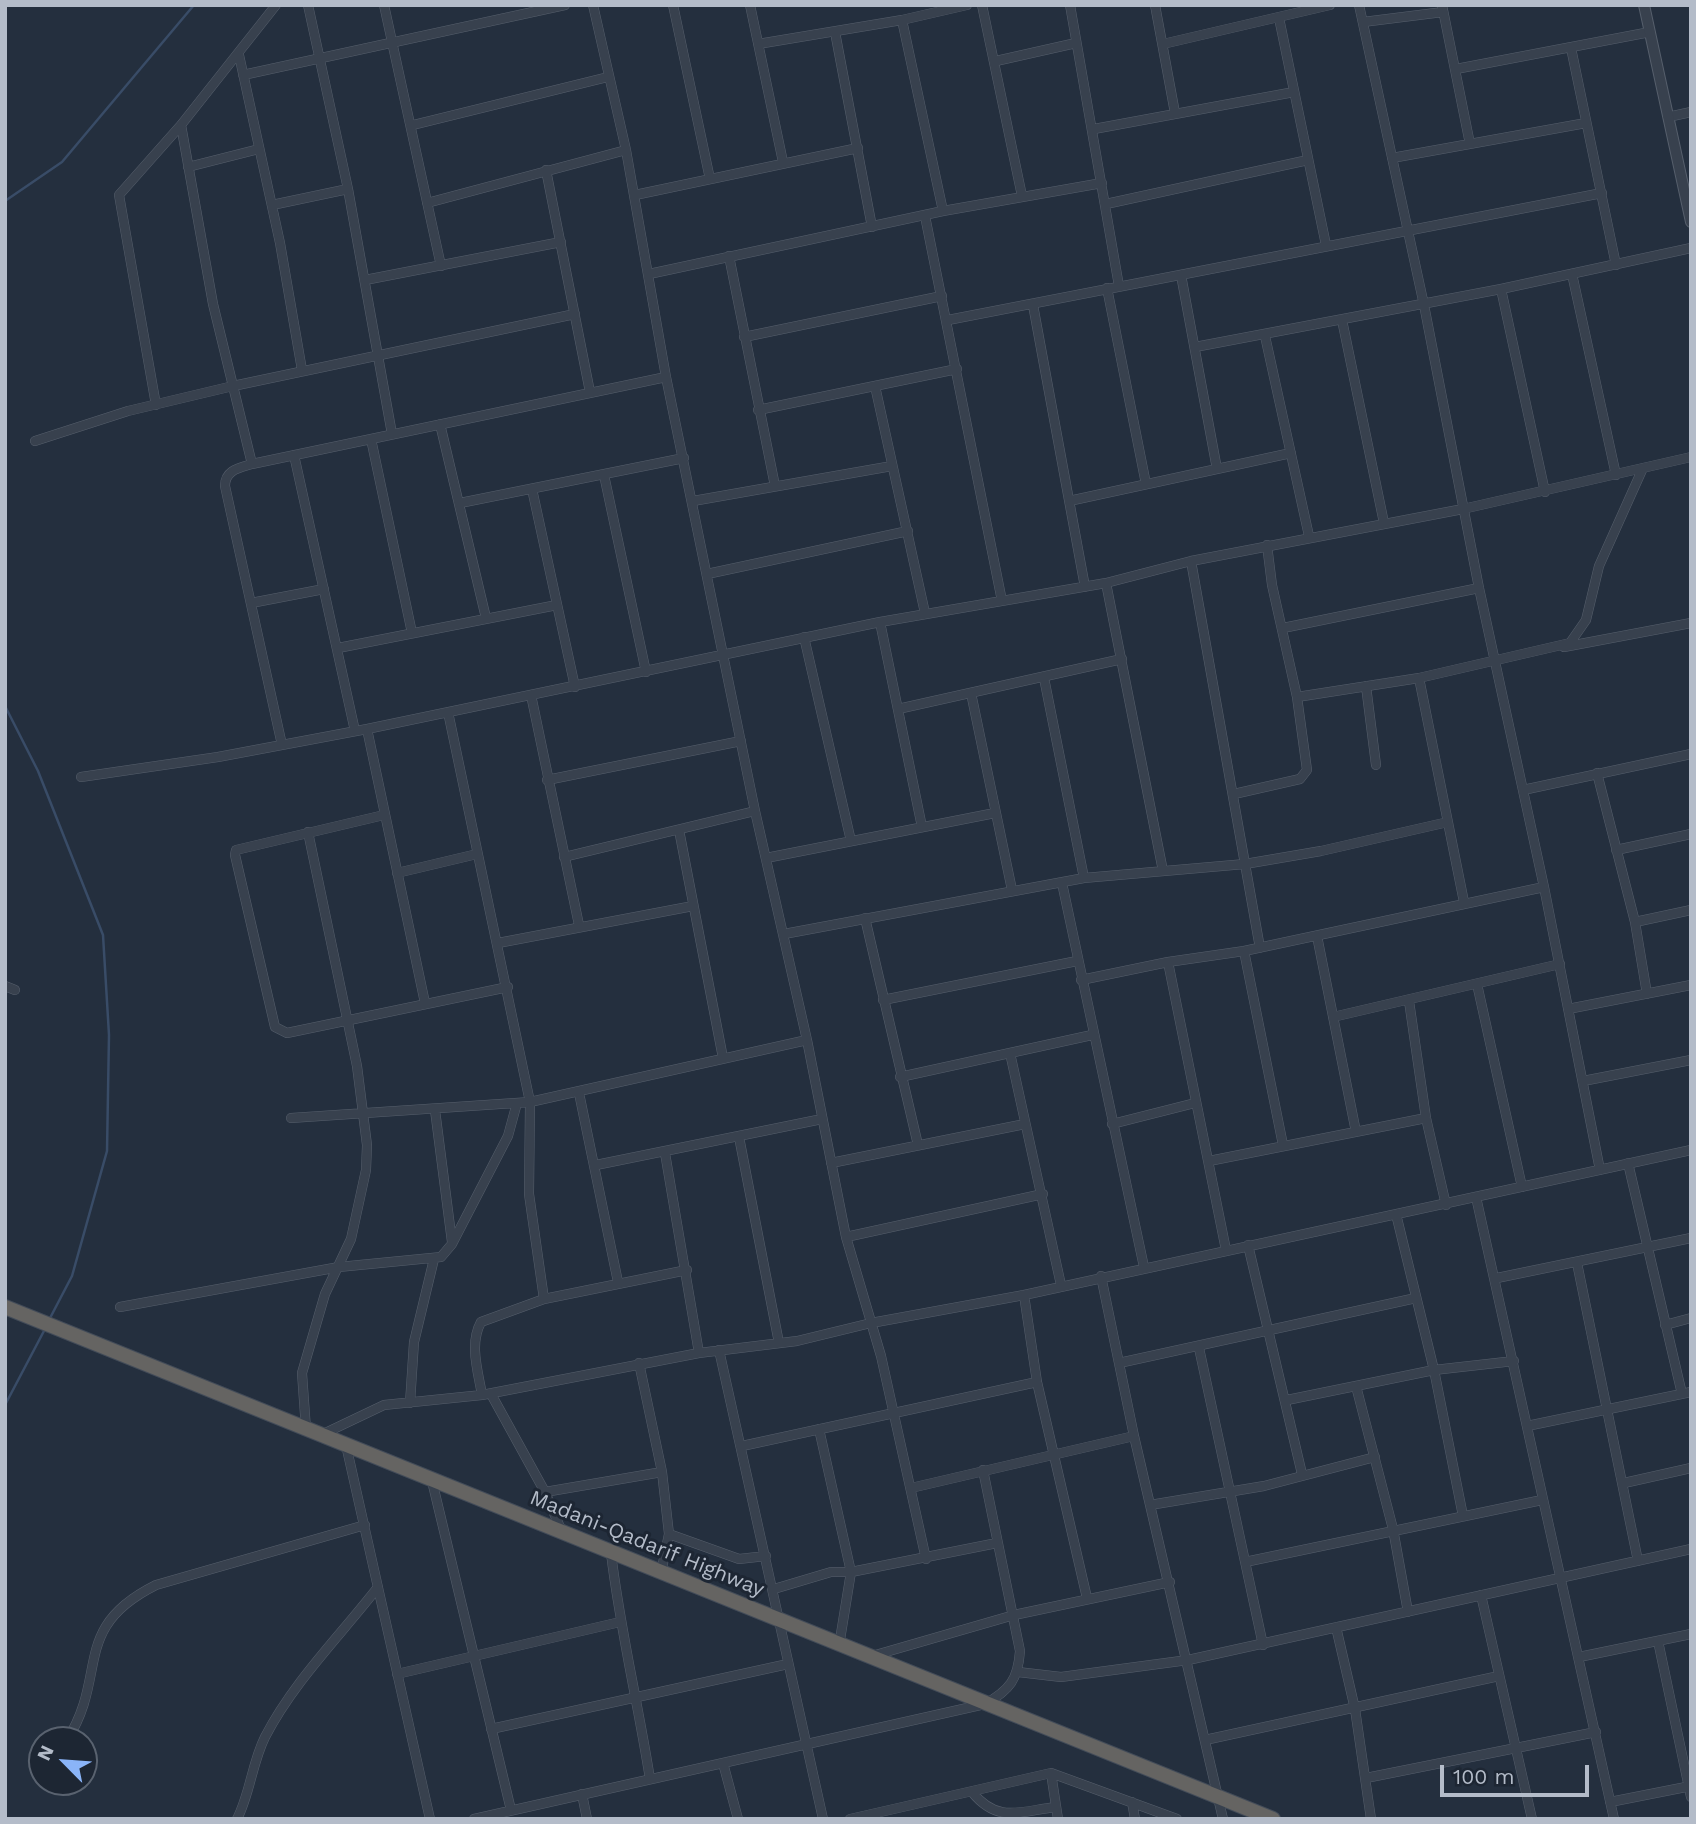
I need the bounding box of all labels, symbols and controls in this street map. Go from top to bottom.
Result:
street label: Madani-Qadarif Highway [526,1485,768,1603]
north arrow [28,1726,98,1796]
text: N [32,1742,59,1764]
scale bar [1444,1750,1593,1794]
text: 100 m [1453,1764,1515,1789]

